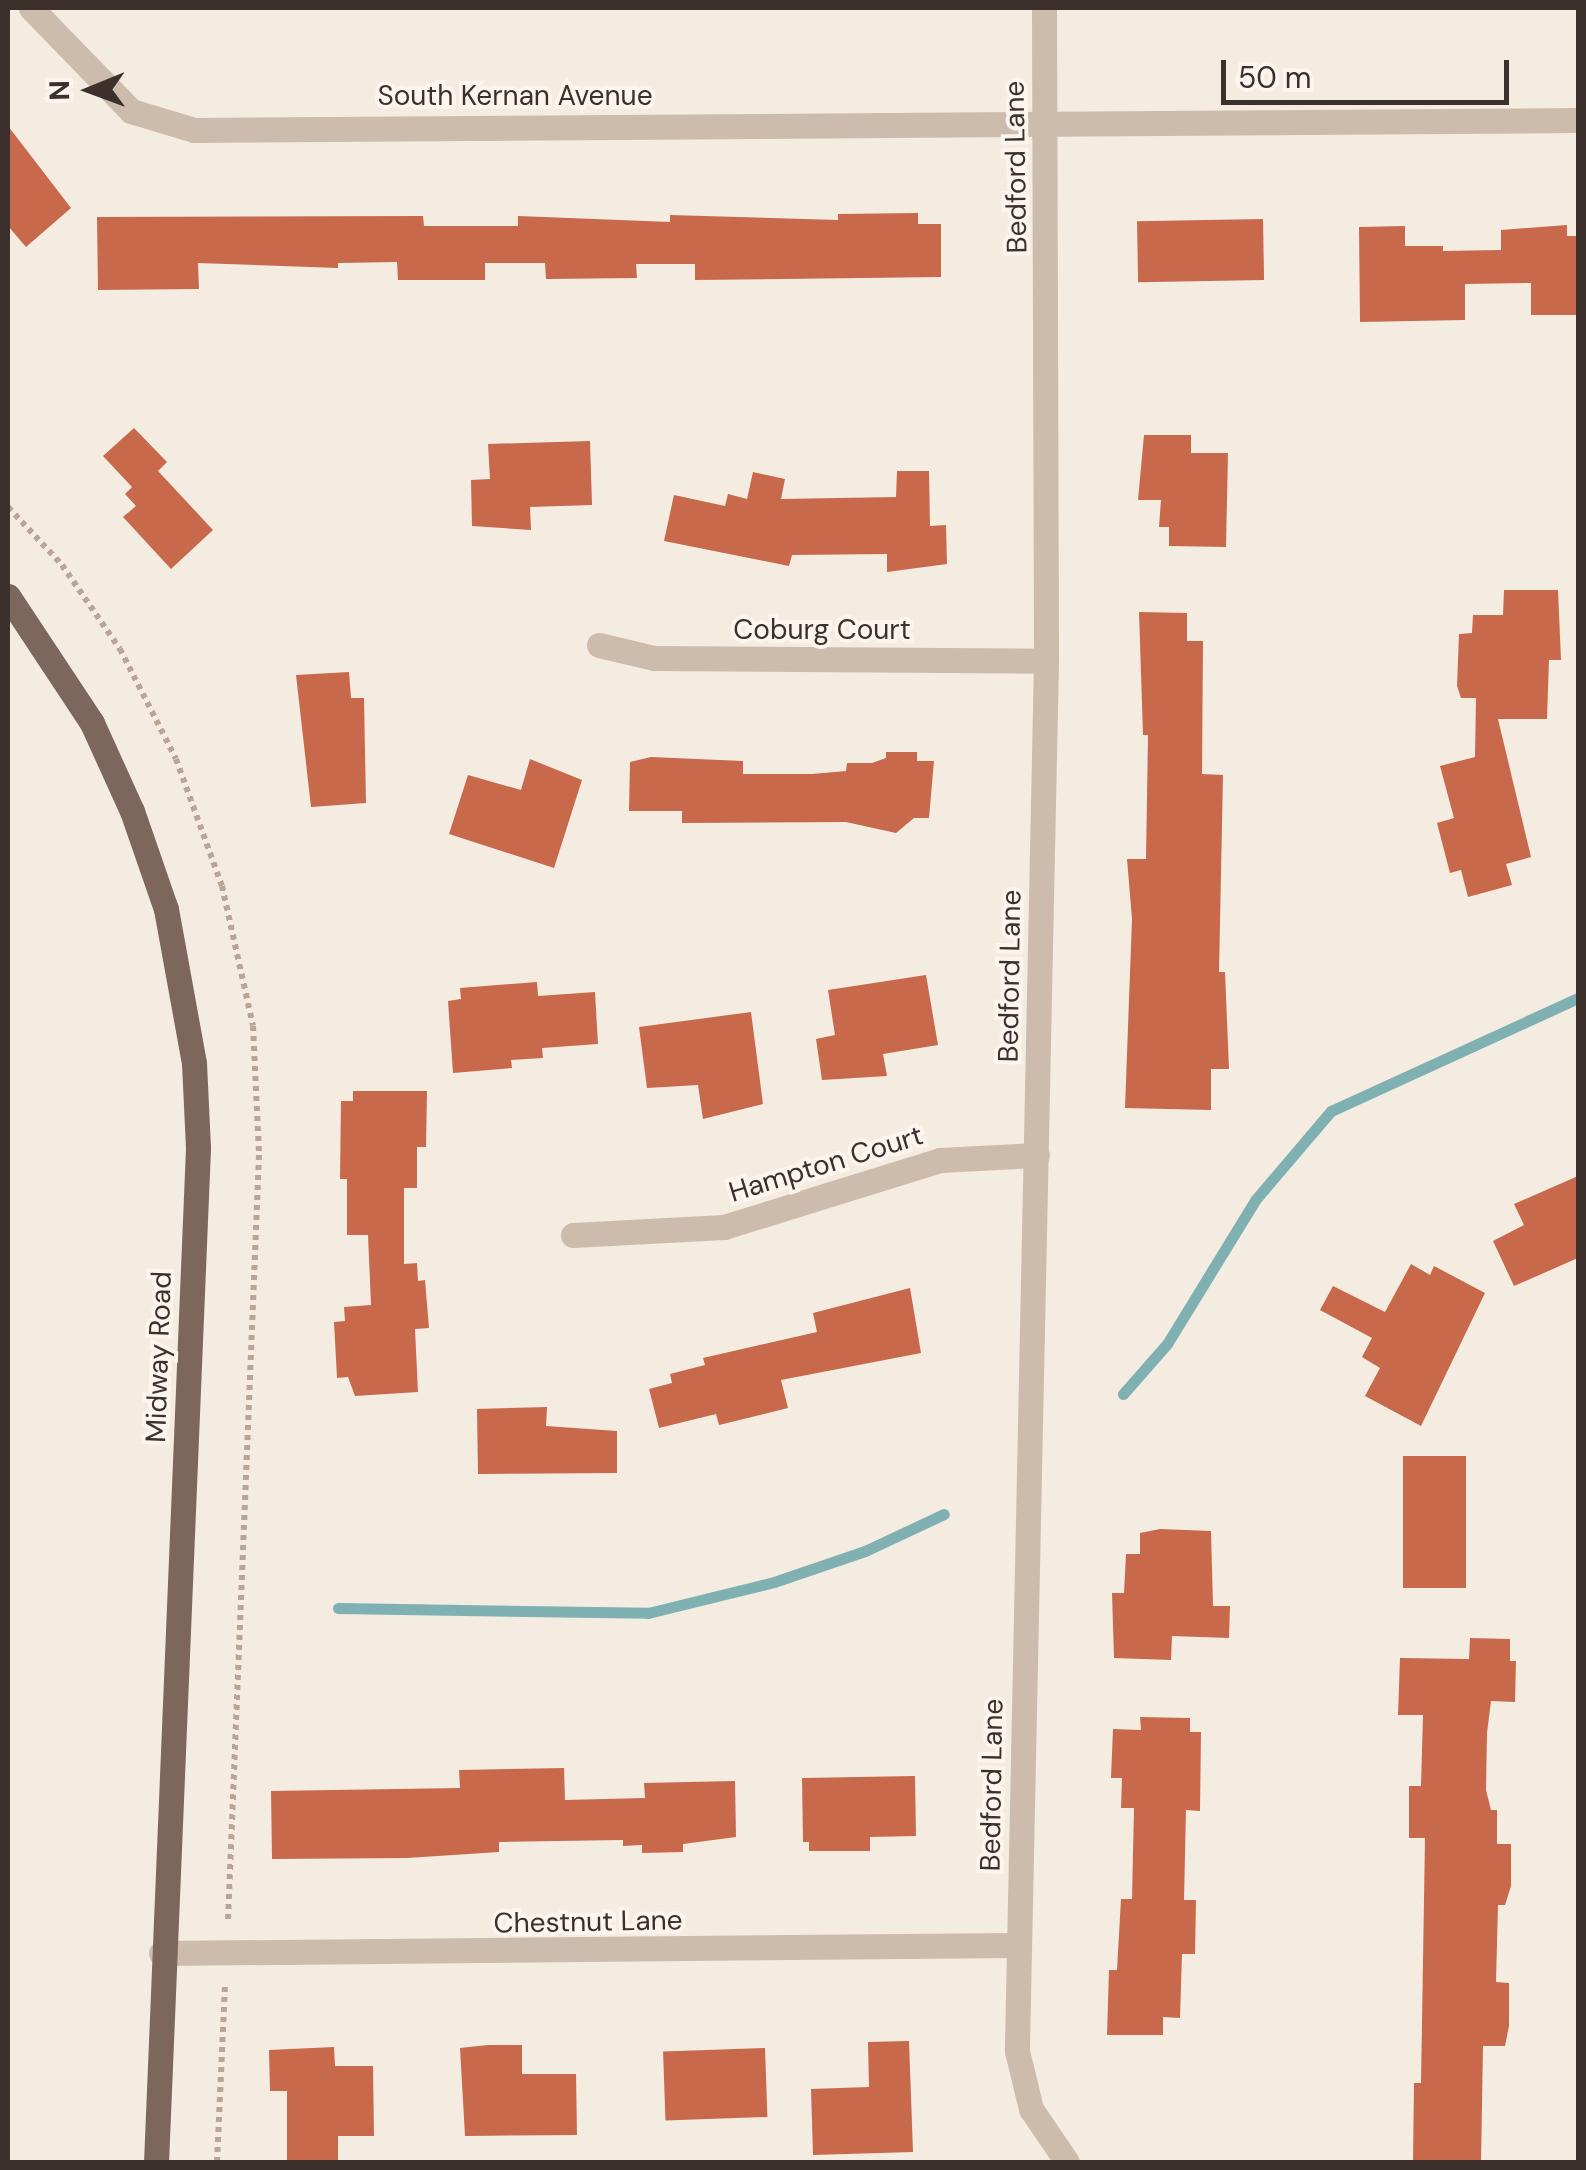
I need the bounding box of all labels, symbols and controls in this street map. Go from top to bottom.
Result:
north arrow [40,40,140,140]
scale bar [1226,40,1514,102]
text: 50 m [1238,58,1312,97]
street label: South Kernan Avenue [377,79,653,113]
text: N [41,80,78,101]
street label: Bedford Lane [998,80,1034,254]
street label: Coburg Court [733,613,911,647]
street label: Bedford Lane [992,889,1028,1063]
street label: Hampton Court [725,1119,927,1209]
street label: Midway Road [139,1271,179,1443]
street label: Bedford Lane [974,1698,1010,1872]
street label: Chestnut Lane [493,1904,683,1940]

